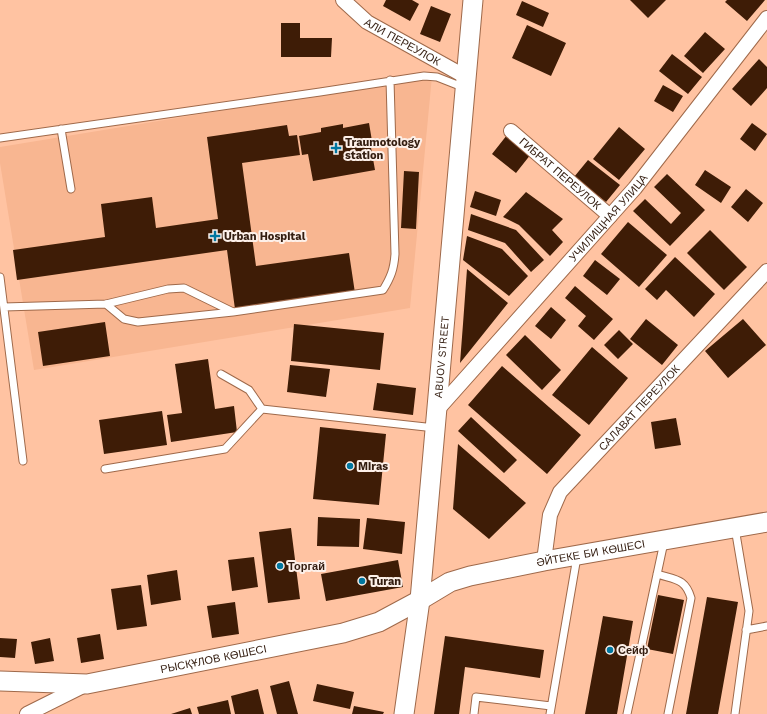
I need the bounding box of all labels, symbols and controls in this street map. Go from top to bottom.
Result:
street label: АЛИ ПЕРЕУЛОК [362,16,443,69]
street label: ГИБРАТ ПЕРЕУЛОК [517,135,604,213]
place label: Traumotology station [345,136,421,162]
marker: Traumotology station [330,142,342,154]
street label: УЧИЛИЩНАЯ УЛИЦА [567,171,651,264]
marker: Urban Hospital [209,230,221,242]
place label: Urban Hospital [224,230,306,243]
street label: ABUOV STREET [432,315,452,399]
street label: САЛАВАТ ПЕРЕУЛОК [596,362,683,454]
place label: Miras [358,460,388,473]
marker: Miras [345,461,355,471]
street label: ӘЙТЕКЕ БИ КӨШЕСІ [535,537,646,569]
place label: Торгай [288,560,325,573]
marker: Торгай [275,561,285,571]
place label: Turan [370,575,401,588]
marker: Turan [357,576,367,586]
street label: РЫСҚҰЛОВ КӨШЕСІ [159,642,268,676]
place label: Сейф [618,644,649,657]
marker: Сейф [605,645,615,655]

